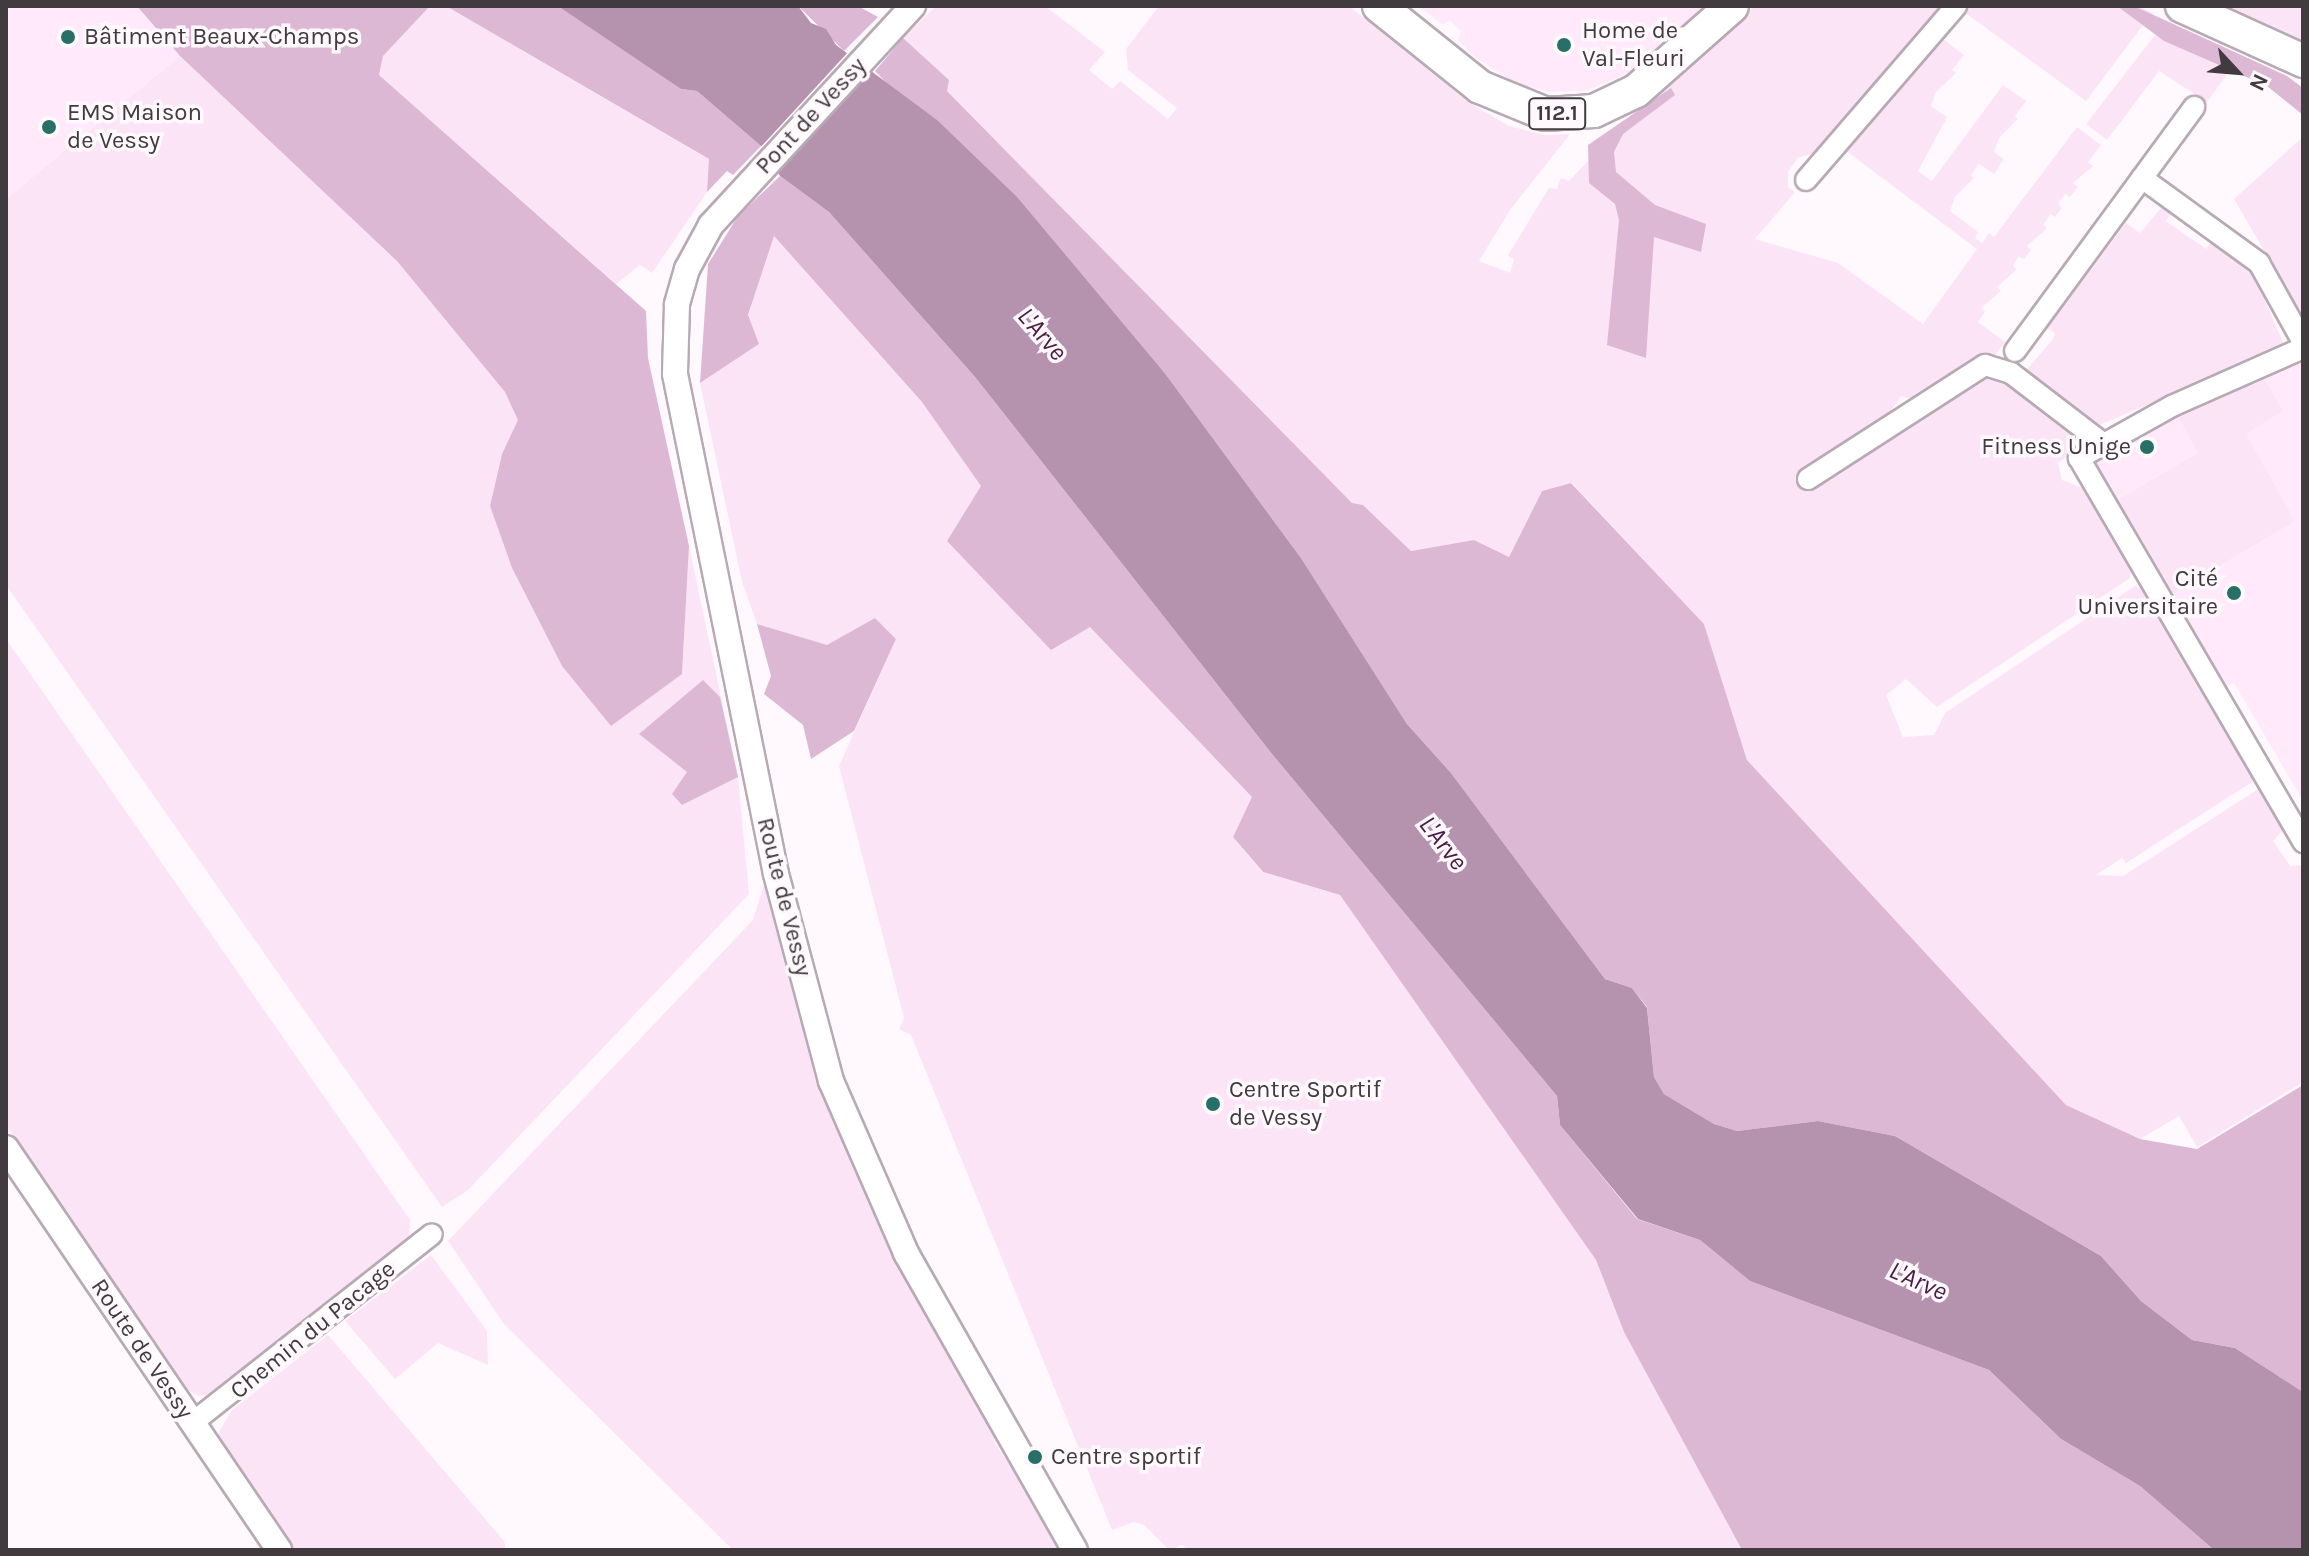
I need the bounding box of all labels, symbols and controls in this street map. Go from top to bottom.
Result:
place label: Home de Val-Fleuri [1582,17,1685,73]
place label: Bâtiment Beaux-Champs [84,23,359,51]
marker: Bâtiment Beaux-Champs [59,28,77,46]
north arrow [2197,32,2277,112]
marker: Home de Val-Fleuri [1553,34,1575,56]
street label: Pont de Vessy [750,52,872,180]
text: N [2243,70,2274,95]
road number: 112.1 [1527,96,1587,132]
place label: EMS Maison de Vessy [67,99,202,155]
marker: EMS Maison de Vessy [38,116,60,138]
water label: L'Arve [1010,301,1074,367]
place label: Fitness Unige [1981,433,2131,461]
marker: Fitness Unige [2138,438,2156,456]
place label: Cité Universitaire [2077,565,2218,621]
marker: Cité Universitaire [2225,584,2243,602]
water label: L'Arve [1412,810,1474,876]
street label: Route de Vessy [750,815,818,979]
place label: Centre Sportif de Vessy [1229,1076,1381,1132]
marker: Centre Sportif de Vessy [1204,1095,1222,1113]
water label: L'Arve [1884,1254,1952,1308]
street label: Chemin du Pacage [225,1255,401,1405]
street label: Route de Vessy [85,1274,199,1424]
place label: Centre sportif [1051,1443,1201,1471]
marker: Centre sportif [1026,1448,1044,1466]

